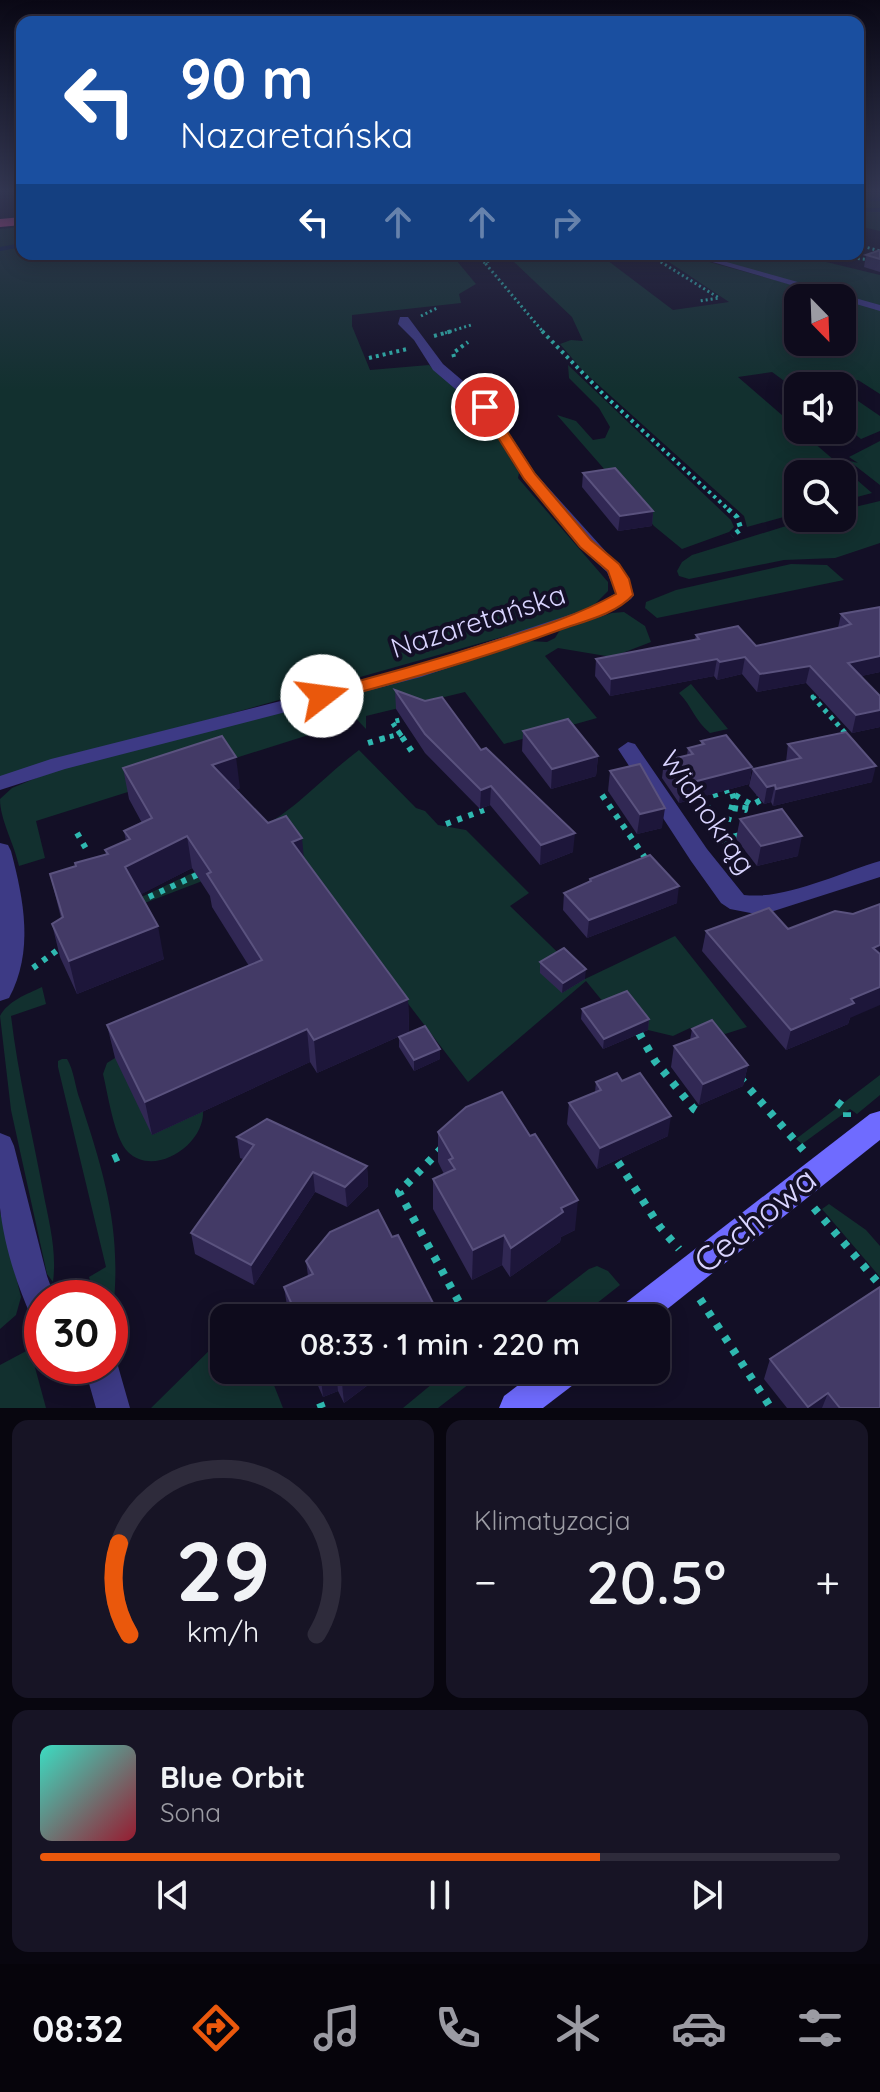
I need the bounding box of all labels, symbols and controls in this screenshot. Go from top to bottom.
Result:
text: 90 m [180,43,314,113]
icon: left [48,48,152,152]
text: Nazaretańska [180,112,413,157]
icon: left [292,200,336,244]
icon: ahead [376,200,420,244]
icon: ahead [460,200,504,244]
icon: right [544,200,588,244]
north arrow [784,284,856,356]
map controls [784,284,856,532]
button: sound [784,372,856,444]
pin [451,373,519,441]
icon: arrive [463,385,507,429]
button: search [784,460,856,532]
street label: Nazaretańska [386,576,569,665]
position arrow [280,654,364,738]
street label: Widnokrąg [653,743,764,880]
street label: Cechowa [685,1157,825,1282]
speed limit sign: 30 [24,1280,128,1384]
text: 08:33 · 1 min · 220 m [300,1325,580,1363]
text: Klimatyzacja [474,1504,631,1537]
text: 29 [176,1518,270,1622]
text: 20.5° [586,1544,726,1619]
text: − [474,1554,497,1609]
text: + [815,1554,840,1609]
text: km/h [187,1613,259,1649]
text: Blue Orbit [160,1758,305,1796]
text: Sona [160,1796,221,1829]
icon: previous [151,1873,195,1917]
icon: pause [418,1873,462,1917]
icon: next [685,1873,729,1917]
icon: directions [188,2000,244,2056]
icon: music [309,2000,365,2056]
icon: phone [430,2000,486,2056]
icon: climate [550,2000,606,2056]
icon: car [671,2000,727,2056]
icon: filters [792,2000,848,2056]
text: 08:32 [32,2006,124,2051]

